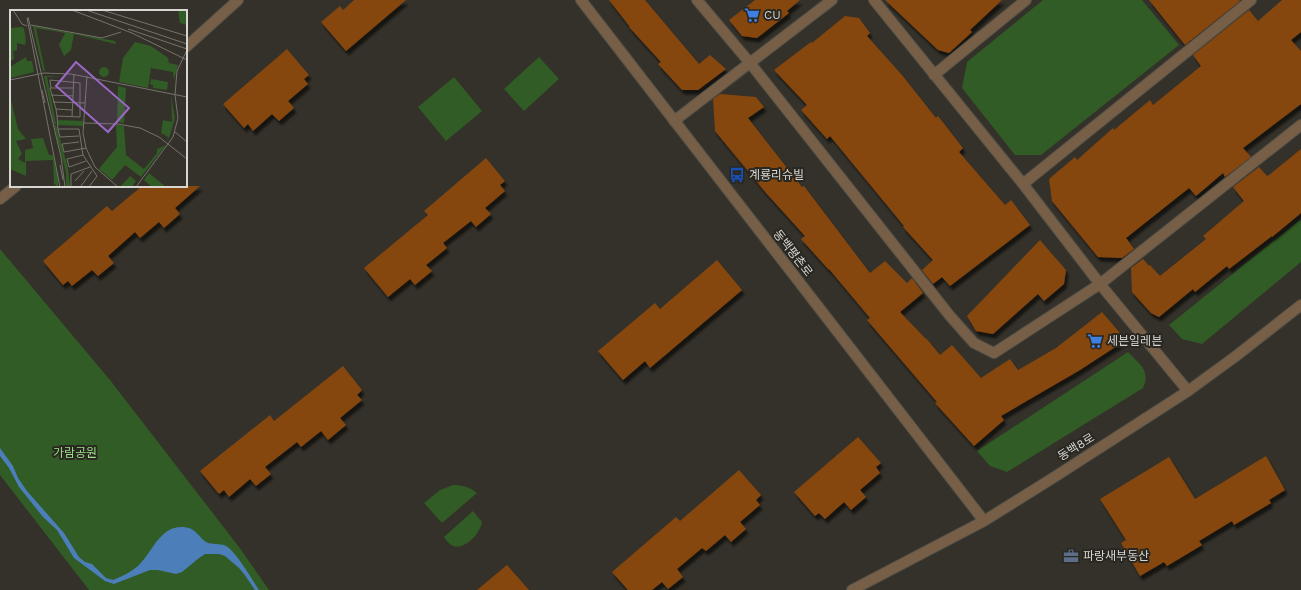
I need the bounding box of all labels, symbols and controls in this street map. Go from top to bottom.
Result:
supermarket icon: CU [743,6,761,24]
place label: CU [764,8,781,22]
inset map [10,10,187,187]
bus stop icon: 계룡리슈빌 [728,166,746,184]
place label: 계룡리슈빌 [749,168,804,182]
street label: 동백평촌로 [770,227,816,279]
supermarket icon: 세븐일레븐 [1086,332,1104,350]
place label: 세븐일레븐 [1107,334,1162,348]
street label: 동백8로 [1055,430,1097,464]
park label: 가람공원 [53,446,97,460]
office icon: 파랑새부동산 [1062,547,1080,565]
place label: 파랑새부동산 [1083,549,1149,563]

